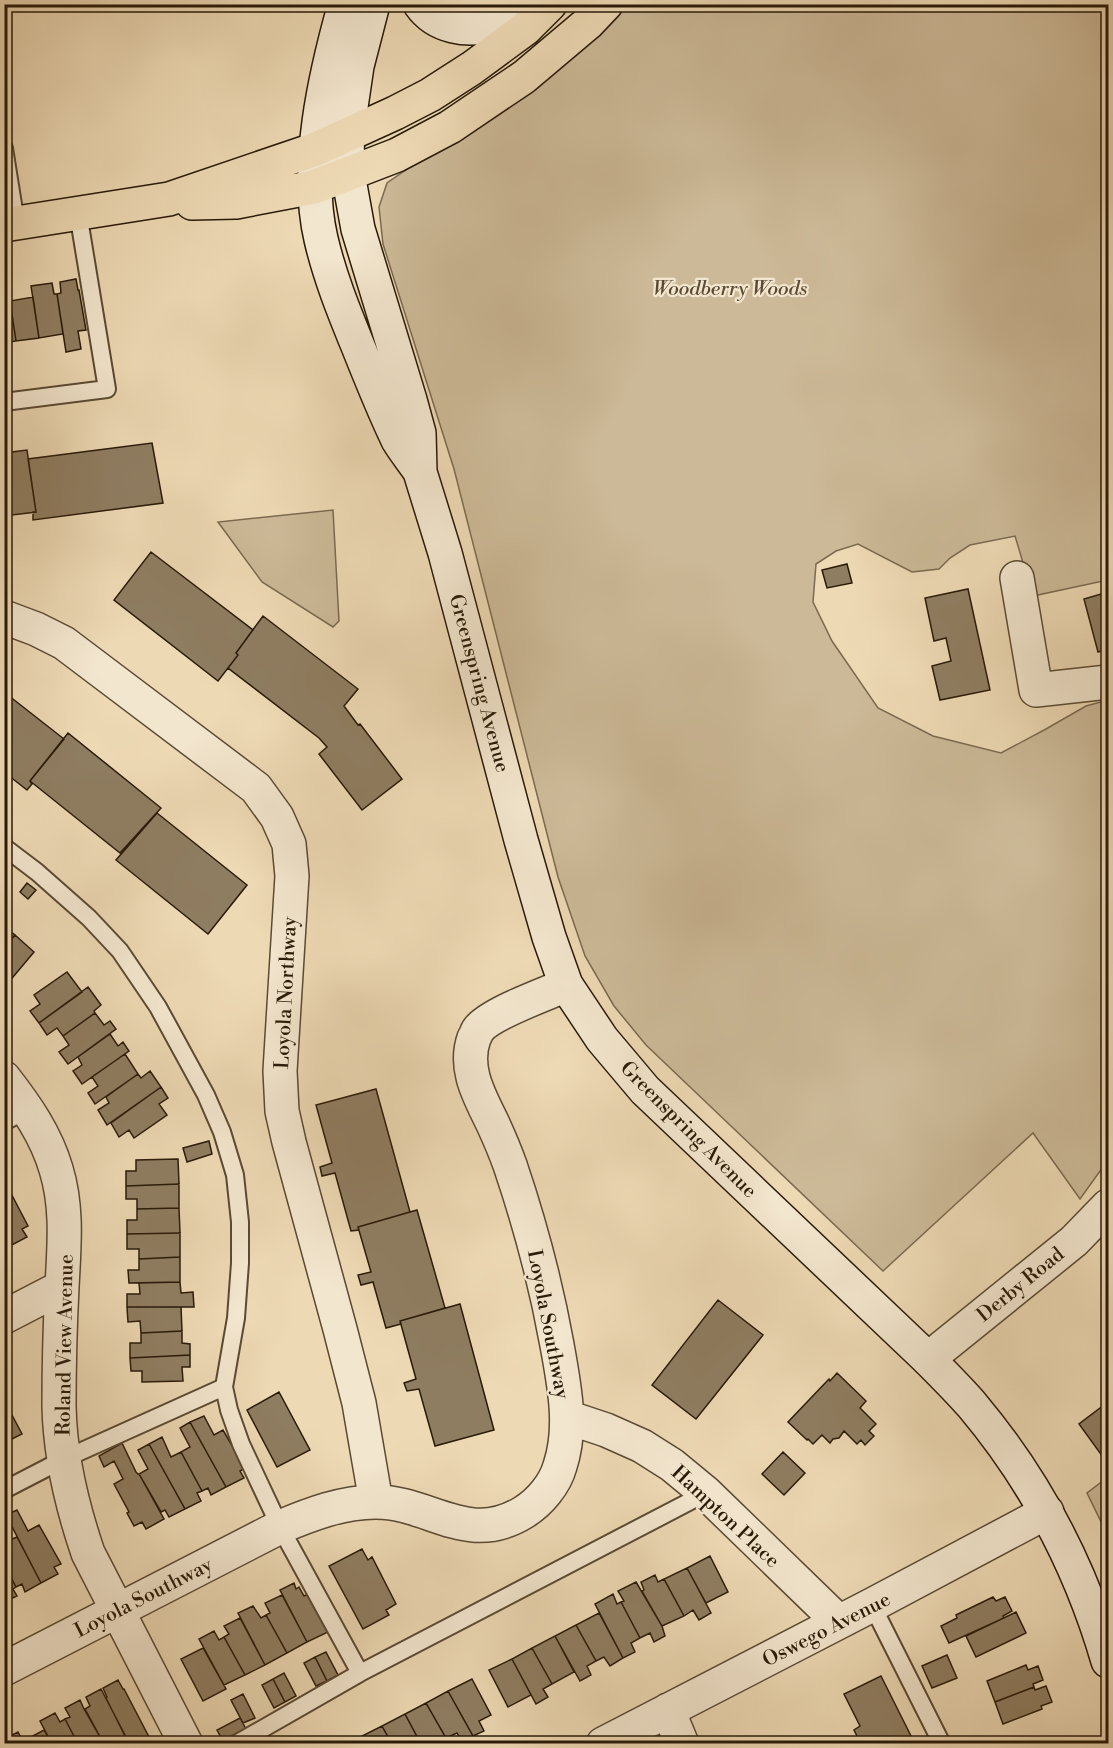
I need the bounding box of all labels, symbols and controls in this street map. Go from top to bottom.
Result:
park label: Woodberry Woods [653,277,808,302]
street label: Greenspring Avenue [443,591,514,775]
street label: Loyola Northway [270,916,303,1070]
street label: Greenspring Avenue [614,1056,762,1204]
street label: Derby Road [972,1242,1070,1328]
street label: Loyola Southway [521,1247,574,1401]
street label: Roland View Avenue [51,1254,80,1436]
street label: Hampton Place [666,1460,784,1574]
street label: Loyola Southway [70,1553,217,1644]
street label: Oswego Avenue [759,1587,895,1673]

